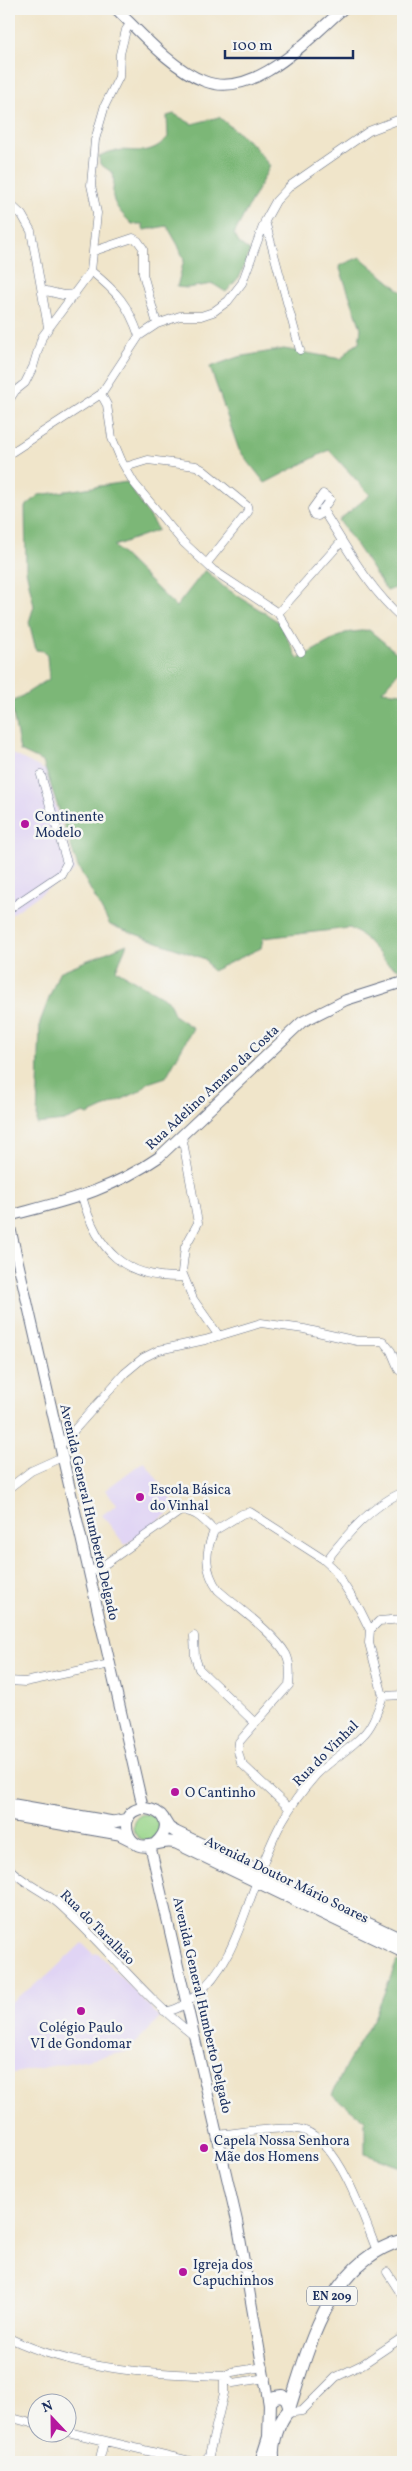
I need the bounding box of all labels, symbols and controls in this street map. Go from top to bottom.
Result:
scale bar [225,28,352,60]
text: 100 m [232,36,272,57]
place label: Continente Modelo [35,808,104,843]
marker: Continente Modelo [19,818,31,830]
street label: Rua Adelino Amaro da Costa [142,1021,284,1155]
street label: Avenida General Humberto Delgado [54,1402,123,1622]
place label: Escola Básica do Vinhal [150,1481,231,1516]
marker: Escola Básica do Vinhal [134,1491,146,1503]
street label: Rua do Vinhal [289,1717,363,1791]
place label: O Cantinho [185,1784,256,1803]
marker: O Cantinho [169,1786,181,1798]
street label: Avenida Doutor Mário Soares [201,1832,372,1928]
street label: Rua do Taralhão [55,1886,139,1970]
street label: Avenida General Humberto Delgado [167,1895,236,2115]
marker: Colégio Paulo VI de Gondomar [75,2005,87,2017]
place label: Colégio Paulo VI de Gondomar [30,2019,132,2054]
place label: Capela Nossa Senhora Mãe dos Homens [214,2132,350,2167]
marker: Capela Nossa Senhora Mãe dos Homens [198,2142,210,2154]
place label: Igreja dos Capuchinhos [193,2256,274,2291]
marker: Igreja dos Capuchinhos [177,2266,189,2278]
road number: EN 209 [307,2286,357,2306]
north arrow [28,2394,78,2444]
text: N [39,2397,56,2418]

